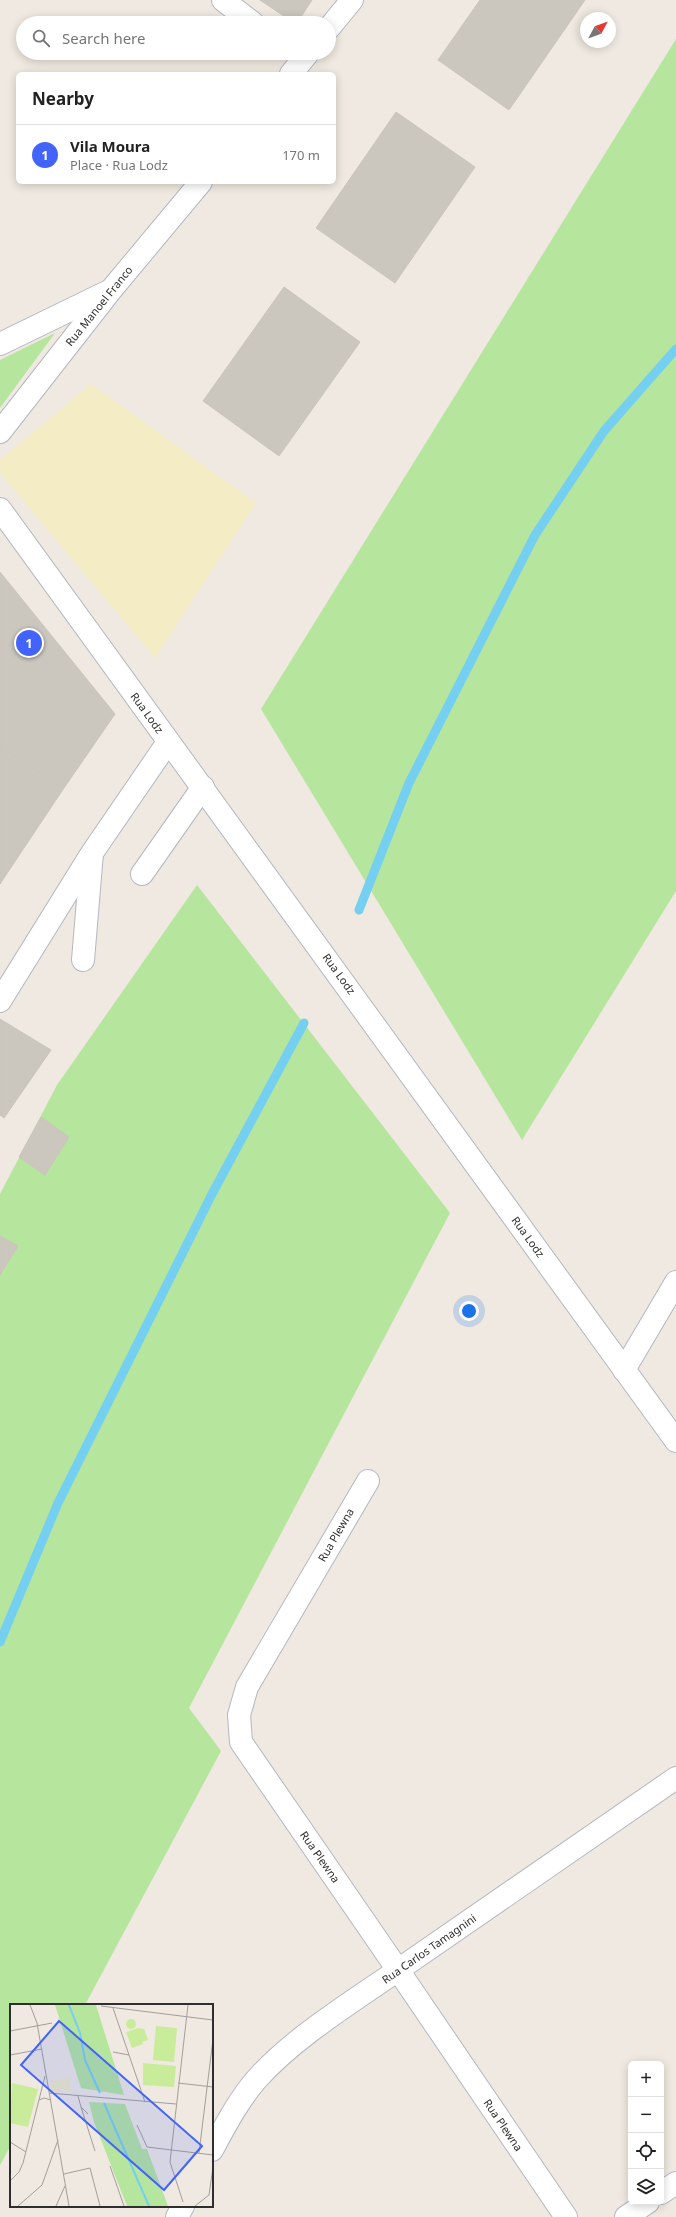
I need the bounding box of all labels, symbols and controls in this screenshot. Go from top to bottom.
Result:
north arrow [580,12,616,48]
search box [16,16,336,60]
icon: search [30,27,52,49]
text: Search here [62,28,145,48]
text: Nearby [32,87,94,110]
text: Vila Moura [70,136,150,156]
text: 1 [41,146,49,164]
text: 170 m [282,146,320,164]
text: Place · Rua Lodz [70,156,168,174]
street label: Rua Manoel Franco [62,262,136,349]
pin: 1 [16,628,42,658]
street label: Rua Lodz [128,689,167,736]
street label: Rua Lodz [320,950,359,997]
street label: Rua Lodz [509,1213,548,1260]
your location [459,1301,479,1321]
street label: Rua Plewna [314,1505,357,1564]
street label: Rua Plewna [297,1828,344,1885]
street label: Rua Carlos Tamagnini [379,1910,479,1987]
inset map [10,2004,213,2207]
map controls [628,2061,664,2205]
button: + [628,2061,664,2097]
street label: Rua Plewna [480,2096,526,2154]
button: − [628,2097,664,2133]
button: locate [628,2133,664,2169]
button: layers [628,2169,664,2205]

